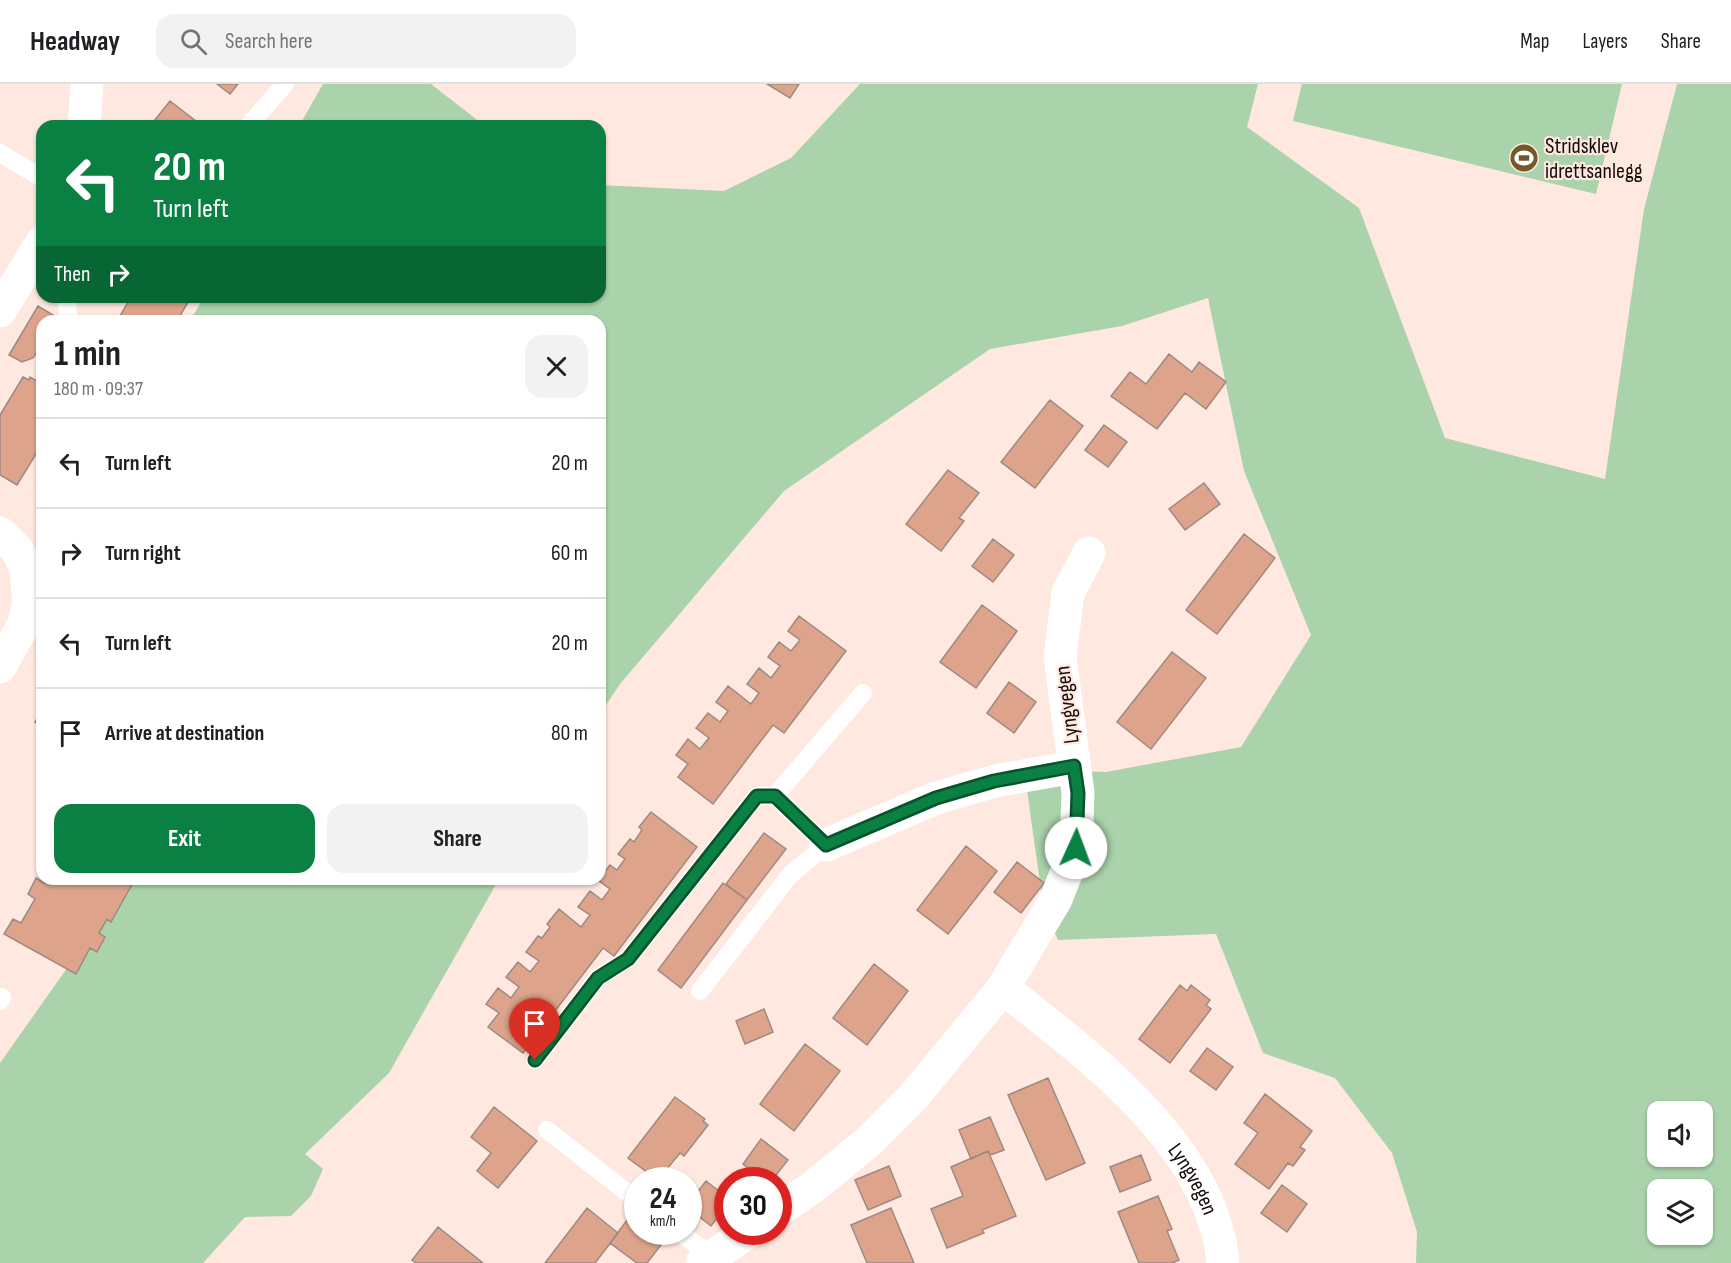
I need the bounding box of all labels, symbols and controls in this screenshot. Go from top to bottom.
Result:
search box [156,14,576,68]
text: Headway [30,25,120,58]
icon: search [177,25,210,58]
text: Search here [225,28,312,55]
text: Map [1520,29,1549,54]
text: Layers [1582,29,1628,54]
text: Share [1661,29,1701,54]
place label: Stridsklev idrettsanlegg [1545,133,1643,185]
text: 20 m [153,142,226,193]
sports icon: Stridsklev idrettsanlegg [1508,142,1540,174]
icon: left [54,144,132,222]
text: Turn left [153,193,229,225]
icon: right [102,258,135,291]
text: Then [54,261,90,288]
text: 1 min [54,333,121,376]
button: close [525,335,588,398]
text: 180 m · 09:37 [54,377,143,401]
icon: left [54,447,87,480]
text: Turn left [105,450,171,477]
text: 20 m [552,450,588,477]
icon: right [54,537,87,570]
text: Turn right [105,540,181,567]
text: 60 m [551,540,588,567]
icon: left [54,627,87,660]
text: Turn left [105,630,171,657]
text: 20 m [552,630,588,657]
street label: Lyngvegen [1049,664,1086,745]
icon: arrive [54,717,87,750]
text: Arrive at destination [105,720,264,747]
text: 80 m [551,720,588,747]
button: Exit [54,804,315,873]
button: Share [327,804,588,873]
position arrow [1044,816,1108,880]
pin [509,998,560,1060]
icon: arrive [518,1007,551,1040]
map controls [1647,1101,1713,1245]
button: sound [1647,1101,1713,1167]
street label: Lyngvegen [1162,1138,1223,1219]
speed limit sign: 30 [714,1167,792,1245]
button: layers [1647,1179,1713,1245]
text: 24 [650,1181,676,1217]
text: km/h [650,1212,676,1231]

